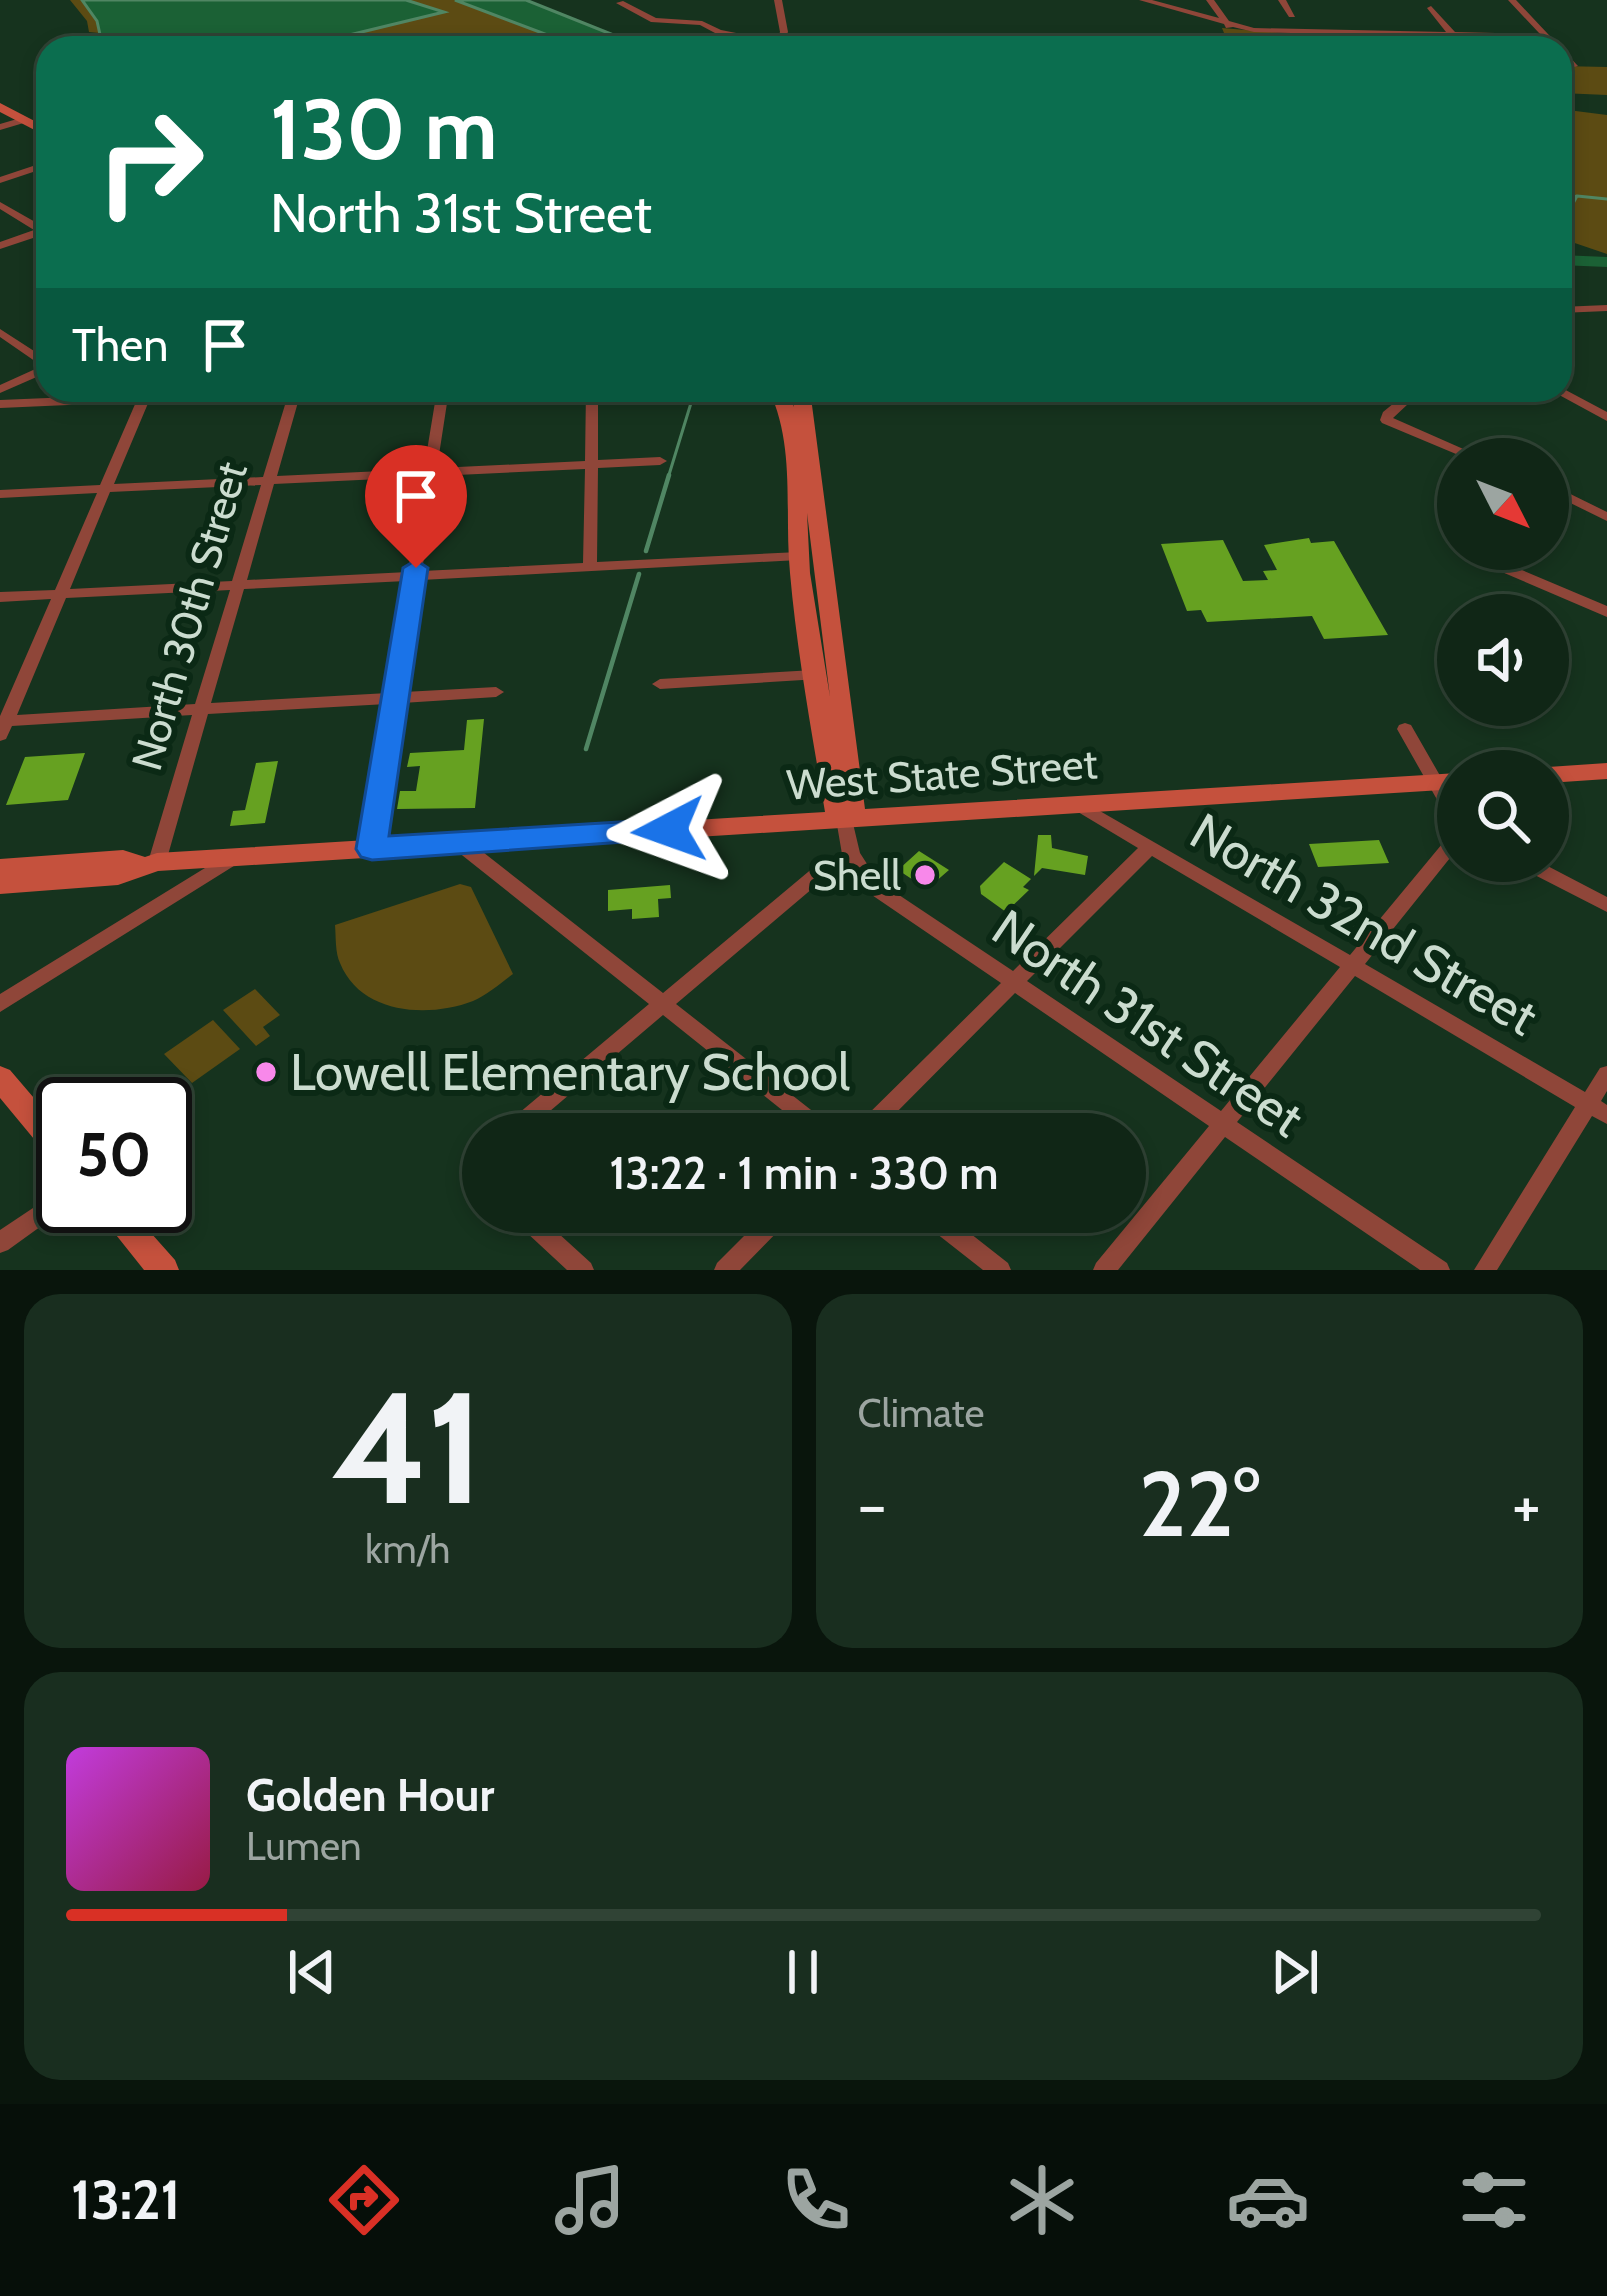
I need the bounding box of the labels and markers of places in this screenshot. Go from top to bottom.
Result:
pin [365,445,467,568]
place label: Shell [813,849,901,901]
marker: Shell [912,862,938,888]
place label: Lowell Elementary School [290,1041,850,1103]
marker: Lowell Elementary School [253,1059,279,1085]

